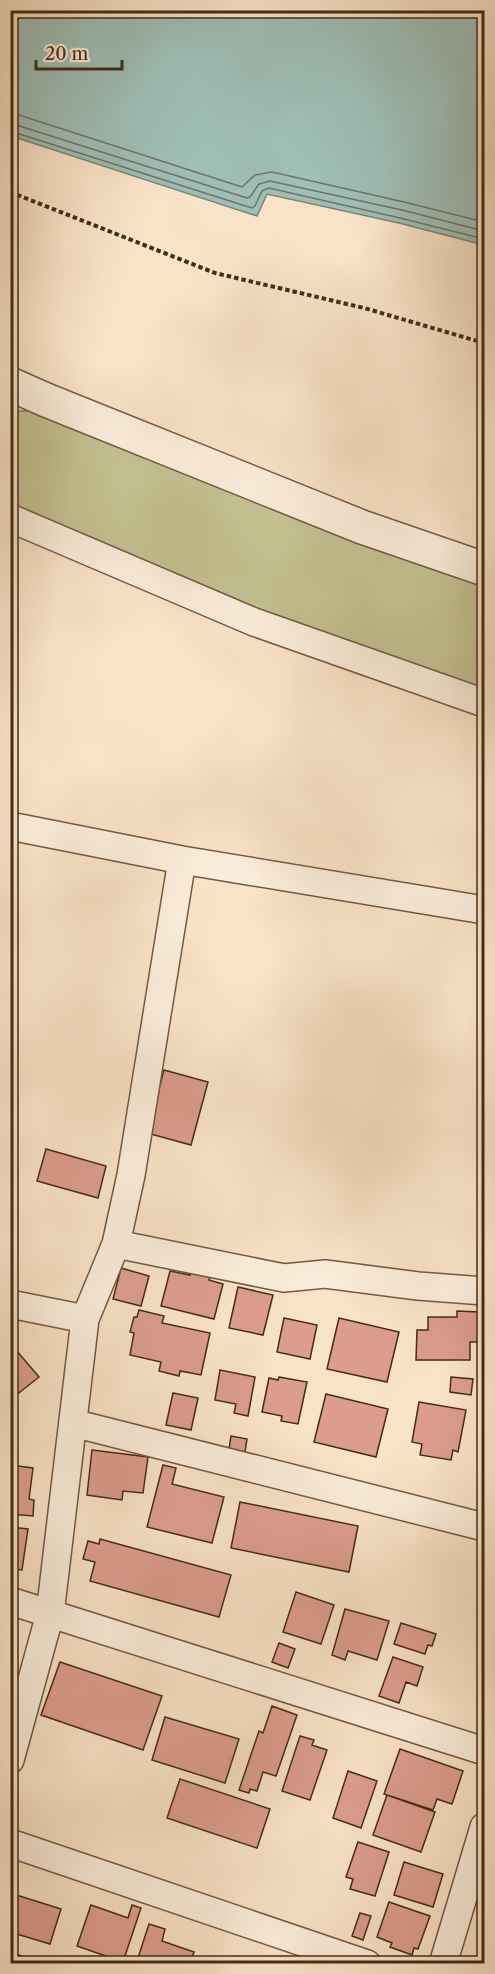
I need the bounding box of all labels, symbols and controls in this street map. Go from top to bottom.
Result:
scale bar [36,33,122,71]
text: 20 m [45,43,89,65]

